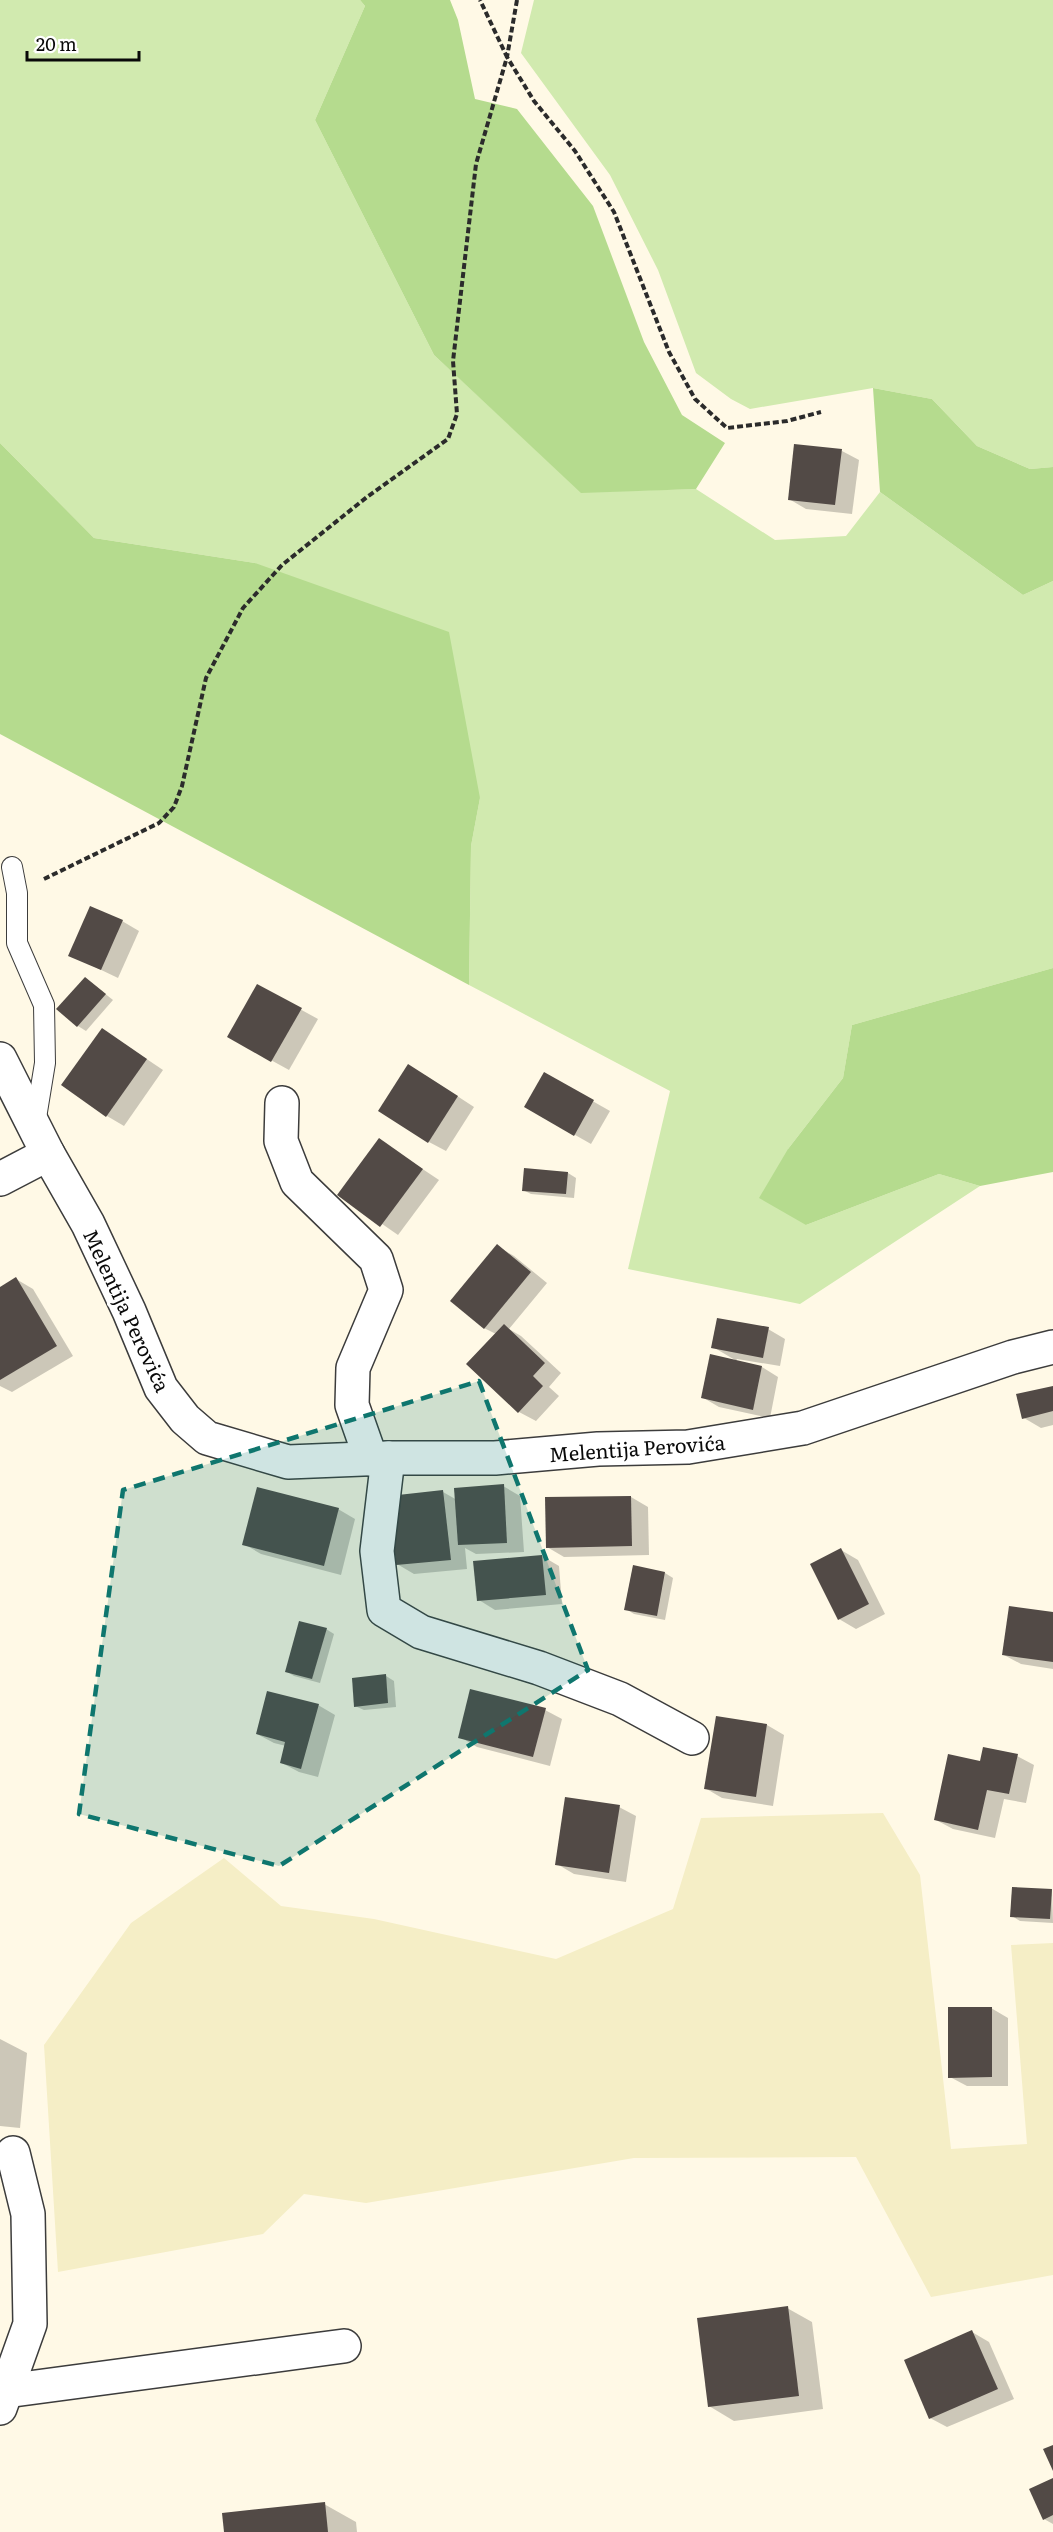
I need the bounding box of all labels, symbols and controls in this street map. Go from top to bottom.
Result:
scale bar [27,24,140,62]
text: 20 m [36,30,77,57]
street label: Melentija Perovića [77,1224,179,1397]
street label: Melentija Perovića [548,1426,726,1468]

